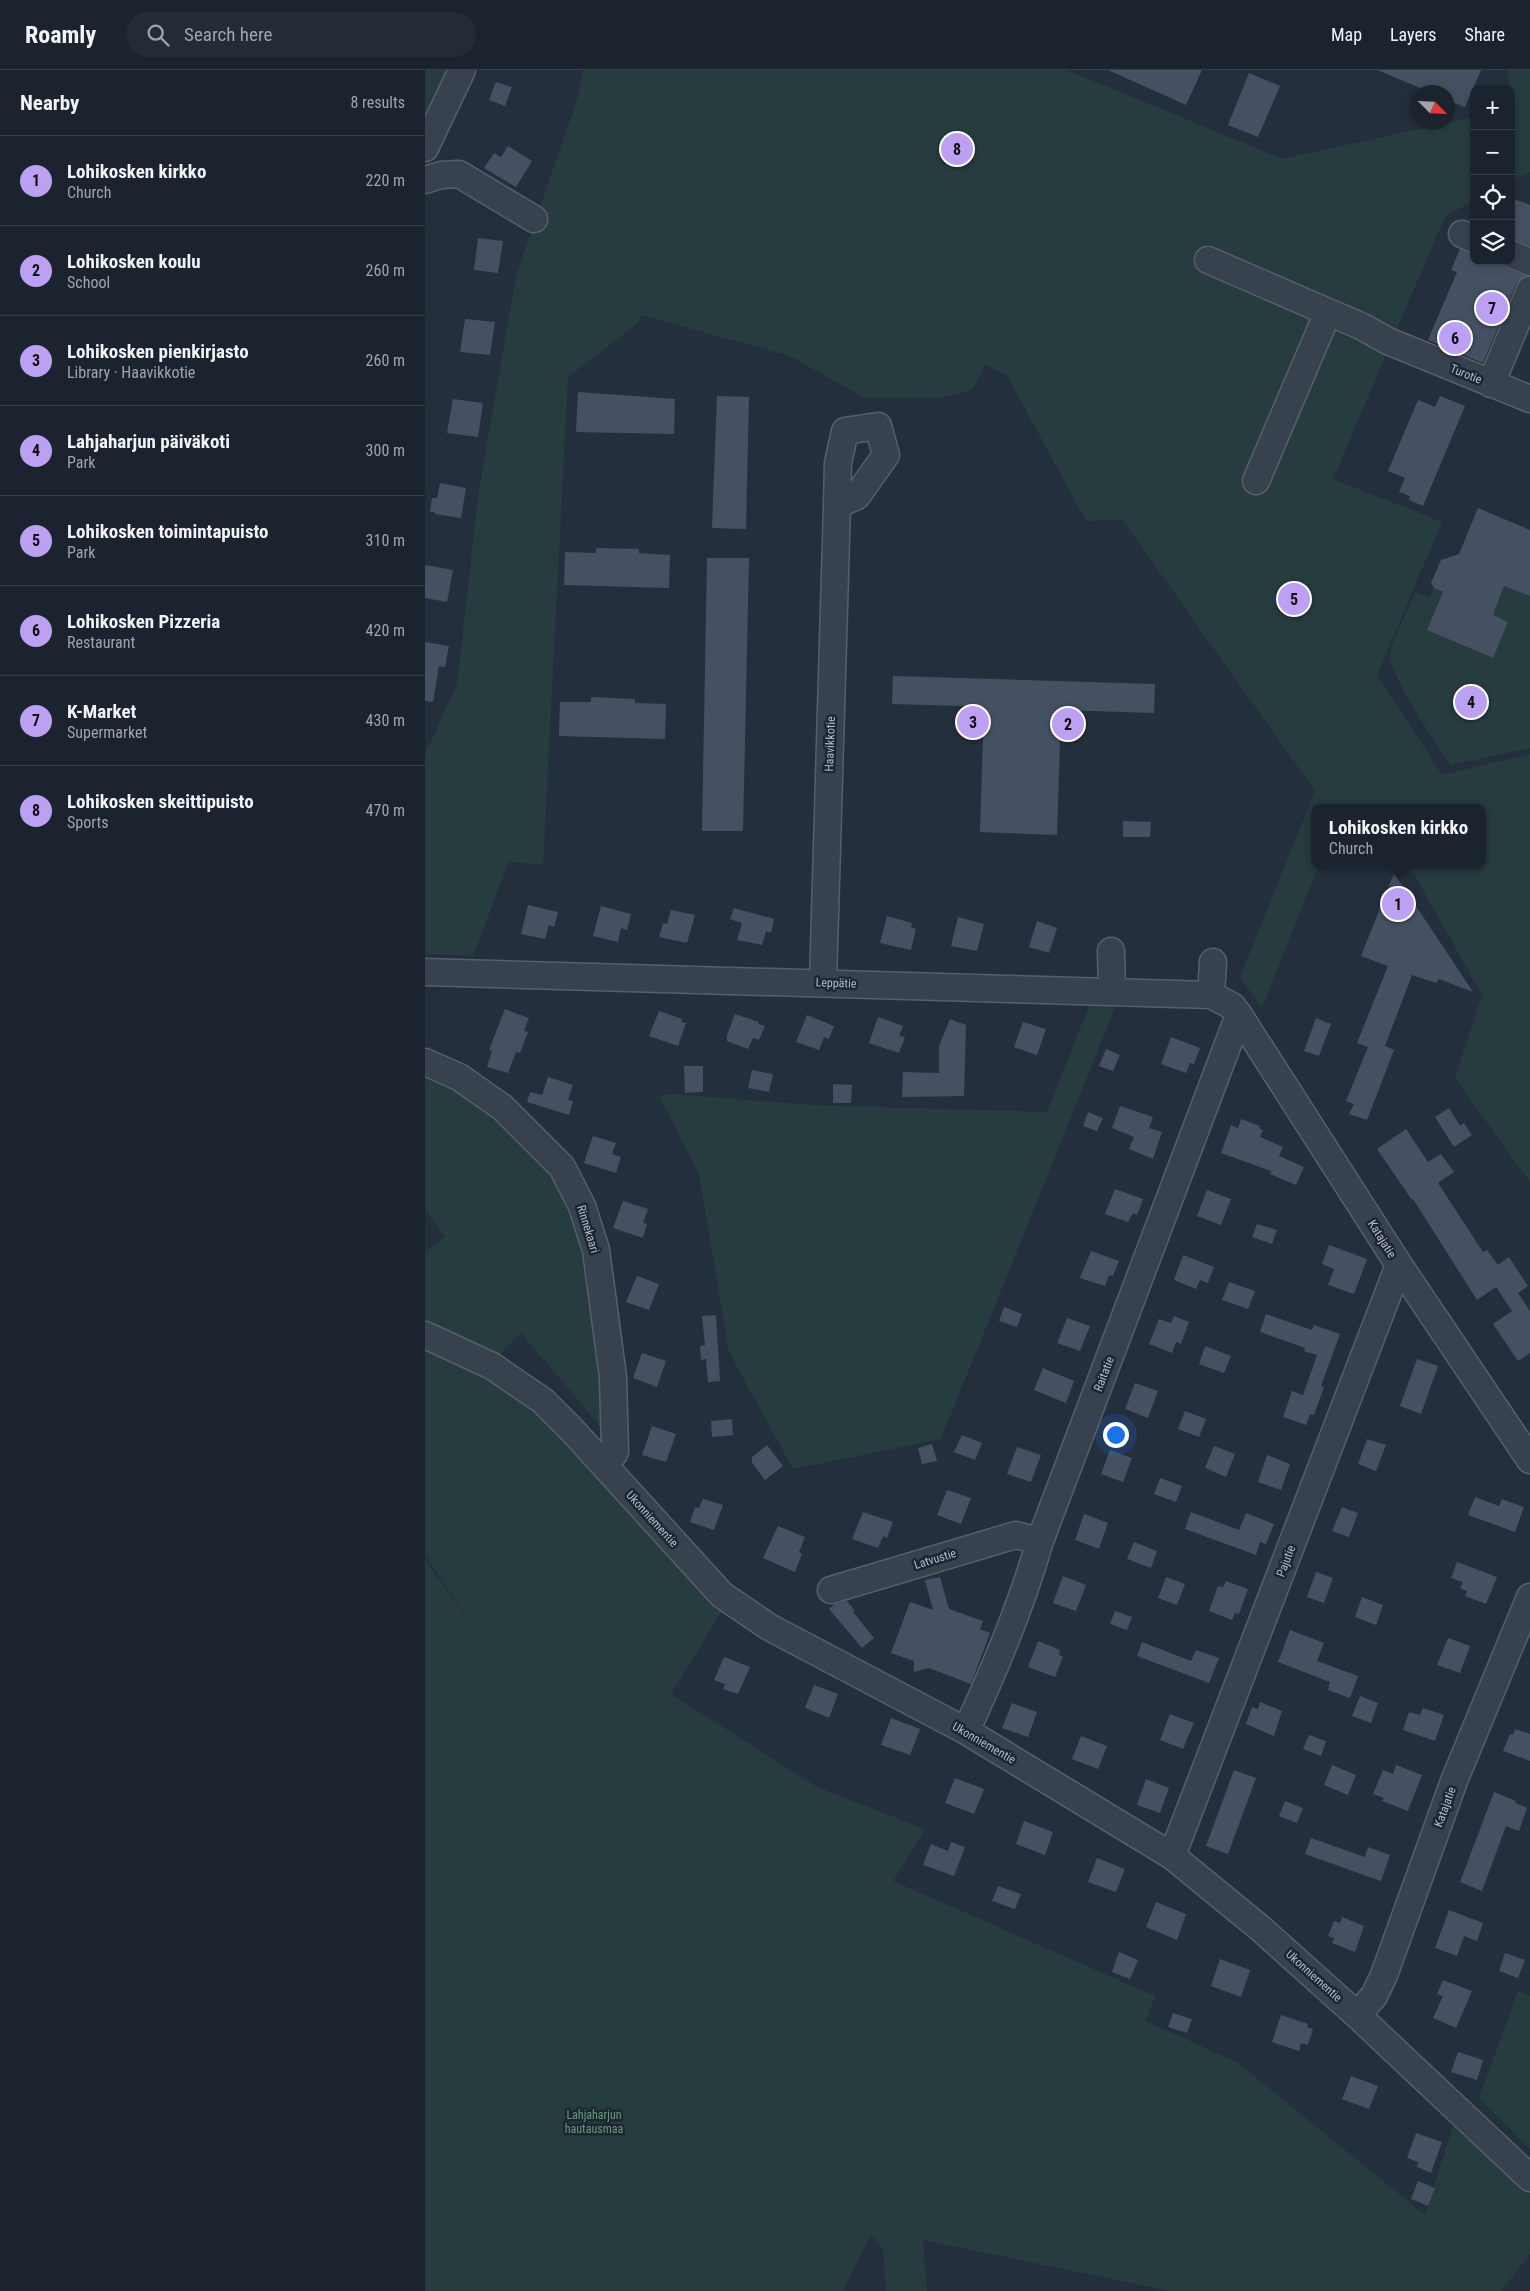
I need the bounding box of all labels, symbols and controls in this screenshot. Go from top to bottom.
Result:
search box [126,12,476,57]
text: Roamly [25,21,96,49]
icon: search [144,21,172,49]
text: Search here [184,23,272,46]
text: Map [1331,24,1362,45]
text: Layers [1390,24,1437,45]
text: Share [1465,24,1505,45]
north arrow [1410,85,1455,130]
map controls [1470,85,1515,265]
button: + [1470,85,1515,130]
text: Nearby [20,91,79,115]
text: 8 results [350,93,405,112]
pin: 8 [941,130,973,168]
button: − [1470,130,1515,175]
text: Lohikosken kirkko [67,160,206,183]
text: 1 [32,171,40,190]
text: 220 m [366,171,405,190]
button: locate [1470,175,1515,220]
text: Church [67,183,111,202]
button: layers [1470,220,1515,265]
text: Lohikosken koulu [67,250,201,273]
text: 2 [32,261,40,280]
text: 260 m [366,261,405,280]
text: School [67,273,110,292]
pin: 7 [1476,289,1508,327]
pin: 6 [1439,319,1471,357]
text: Lohikosken pienkirjasto [67,340,249,363]
text: 3 [32,351,40,370]
text: 260 m [366,351,405,370]
street label: Turotie [1448,361,1484,387]
text: Library · Haavikkotie [67,363,195,382]
text: Lahjaharjun päiväkoti [67,430,230,453]
text: 4 [32,441,40,460]
text: 300 m [366,441,405,460]
text: Park [67,453,96,472]
text: Lohikosken toimintapuisto [67,520,269,543]
text: 5 [32,531,40,550]
text: 310 m [366,531,405,550]
text: Park [67,543,96,562]
pin: 5 [1278,580,1310,618]
text: Lohikosken Pizzeria [67,610,220,633]
text: 6 [32,621,40,640]
text: 420 m [366,621,405,640]
text: Restaurant [67,633,135,652]
pin: 4 [1455,683,1487,721]
text: K-Market [67,700,136,723]
pin: 3 [957,703,989,741]
pin: 2 [1052,705,1084,743]
text: 7 [32,711,40,730]
text: 430 m [366,711,405,730]
street label: Haavikkotie [822,716,838,772]
text: Supermarket [67,723,147,742]
text: Lohikosken skeittipuisto [67,790,254,813]
text: 8 [32,801,40,820]
text: 470 m [366,801,405,820]
popup [1311,804,1486,869]
text: Sports [67,813,109,832]
text: Lohikosken kirkko [1329,816,1468,839]
text: Church [1329,839,1373,858]
pin: 1 [1382,885,1414,923]
street label: Leppätie [815,975,857,991]
street label: Rinnekaari [574,1203,602,1255]
street label: Katajatie [1365,1217,1399,1261]
street label: Raitatie [1091,1354,1117,1393]
your location [1103,1422,1129,1448]
street label: Ukonniementie [623,1488,681,1550]
street label: Pajutie [1274,1543,1299,1579]
street label: Latvustie [912,1546,958,1572]
street label: Ukonniementie [950,1719,1018,1767]
street label: Katajatie [1431,1785,1459,1829]
street label: Ukonniementie [1283,1947,1345,2005]
park label: Lahjaharjun hautausmaa [565,2108,623,2136]

